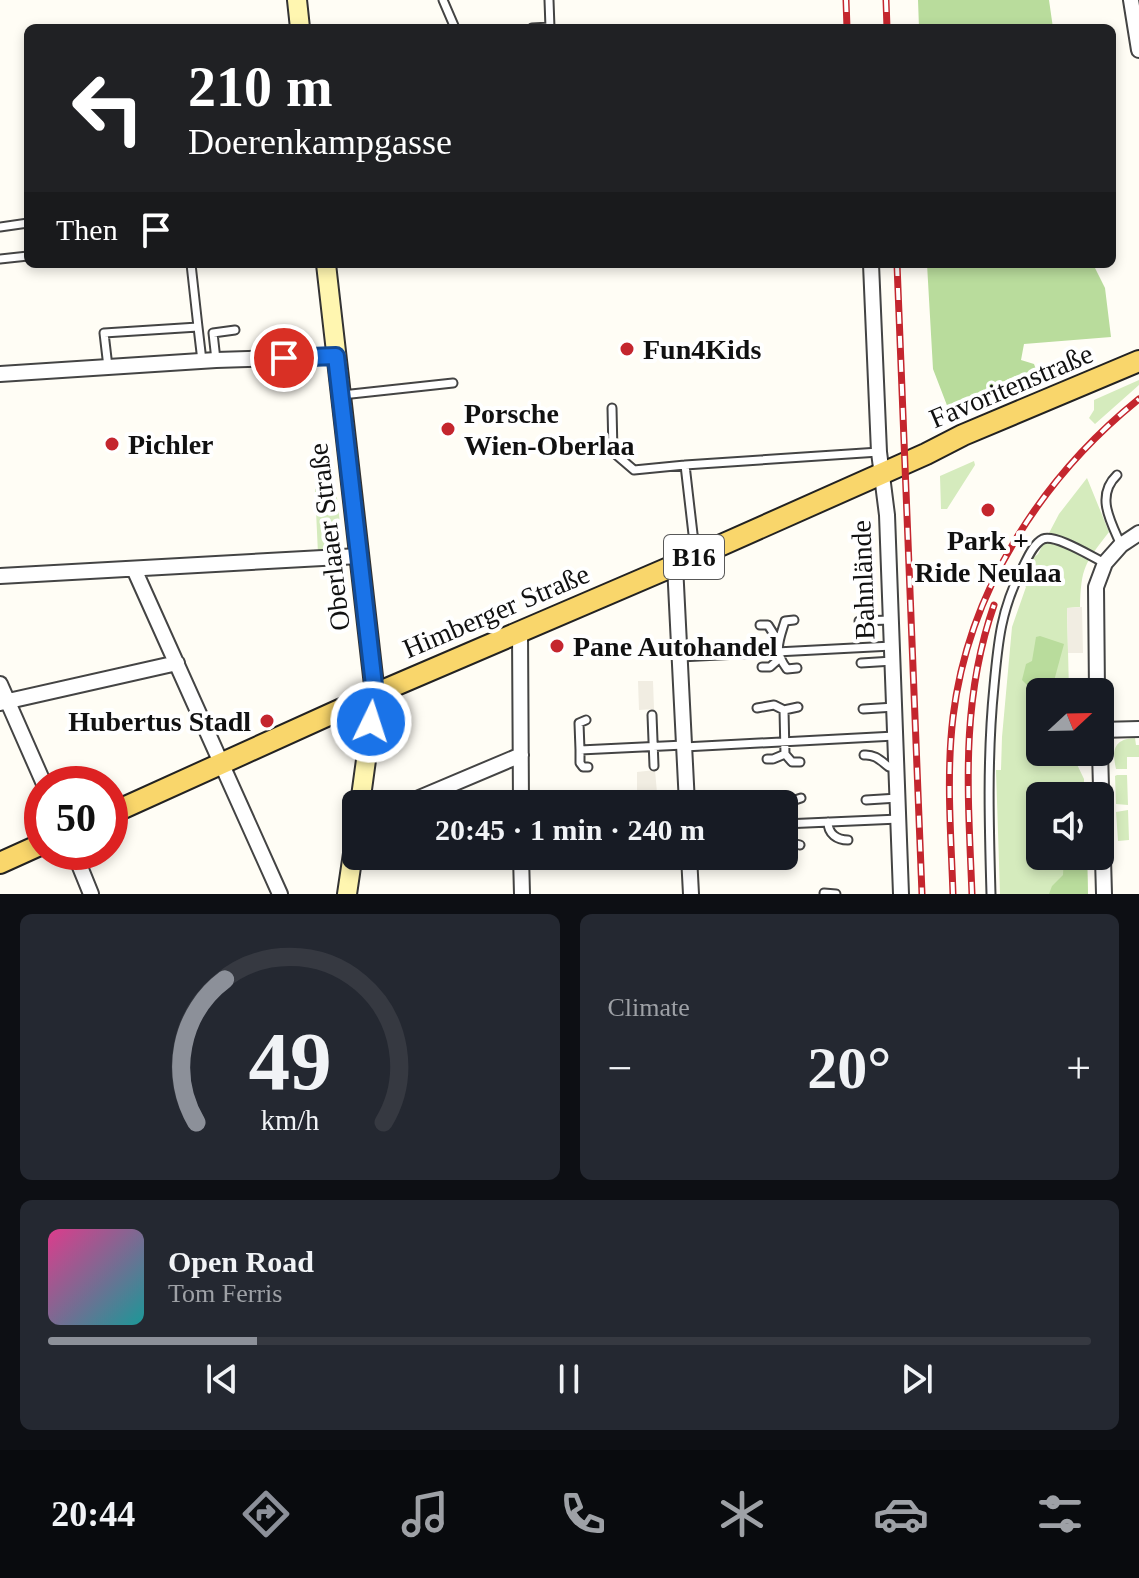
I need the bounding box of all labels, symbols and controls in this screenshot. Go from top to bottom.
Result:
icon: left [56,56,160,160]
text: 210 m [188,56,333,118]
text: Doerenkampgasse [188,122,452,162]
icon: arrive [134,208,178,252]
text: Then [56,213,118,246]
pin [250,324,318,392]
place label: Fun4Kids [643,334,761,365]
icon: arrive [262,336,306,380]
street label: Favoritenstraße [925,338,1097,434]
marker: Fun4Kids [618,340,636,358]
place label: Porsche Wien-Oberlaa [464,398,635,461]
marker: Porsche Wien-Oberlaa [439,420,457,438]
place label: Pichler [128,429,214,460]
marker: Pichler [103,435,121,453]
street label: Oberlaaer Straße [302,441,356,633]
marker: Park + Ride Neulaa [979,501,997,519]
street label: Bahnlände [845,520,881,640]
place label: Park + Ride Neulaa [915,525,1062,588]
road number: B16 [664,535,724,579]
street label: Himberger Straße [398,558,594,664]
place label: Pane Autohandel [573,631,778,662]
marker: Pane Autohandel [548,637,566,655]
north arrow [1026,678,1114,766]
map controls [1026,678,1114,870]
position arrow [329,680,413,764]
place label: Hubertus Stadl [68,706,251,737]
marker: Hubertus Stadl [258,712,276,730]
speed limit sign: 50 [24,766,128,870]
button: sound [1026,782,1114,870]
text: 20:45 · 1 min · 240 m [435,813,705,846]
text: Climate [608,993,690,1022]
text: 49 [248,1015,331,1107]
text: 20° [807,1035,891,1101]
text: − [608,1044,632,1093]
text: + [1066,1044,1091,1093]
text: km/h [260,1105,319,1136]
text: Open Road [168,1245,314,1278]
text: Tom Ferris [168,1279,282,1308]
icon: previous [200,1357,244,1401]
icon: pause [547,1357,591,1401]
icon: next [895,1357,939,1401]
icon: directions [238,1486,294,1542]
icon: music [397,1486,453,1542]
icon: phone [555,1486,611,1542]
icon: climate [714,1486,770,1542]
icon: car [873,1486,929,1542]
icon: filters [1032,1486,1088,1542]
text: 20:44 [51,1494,135,1534]

